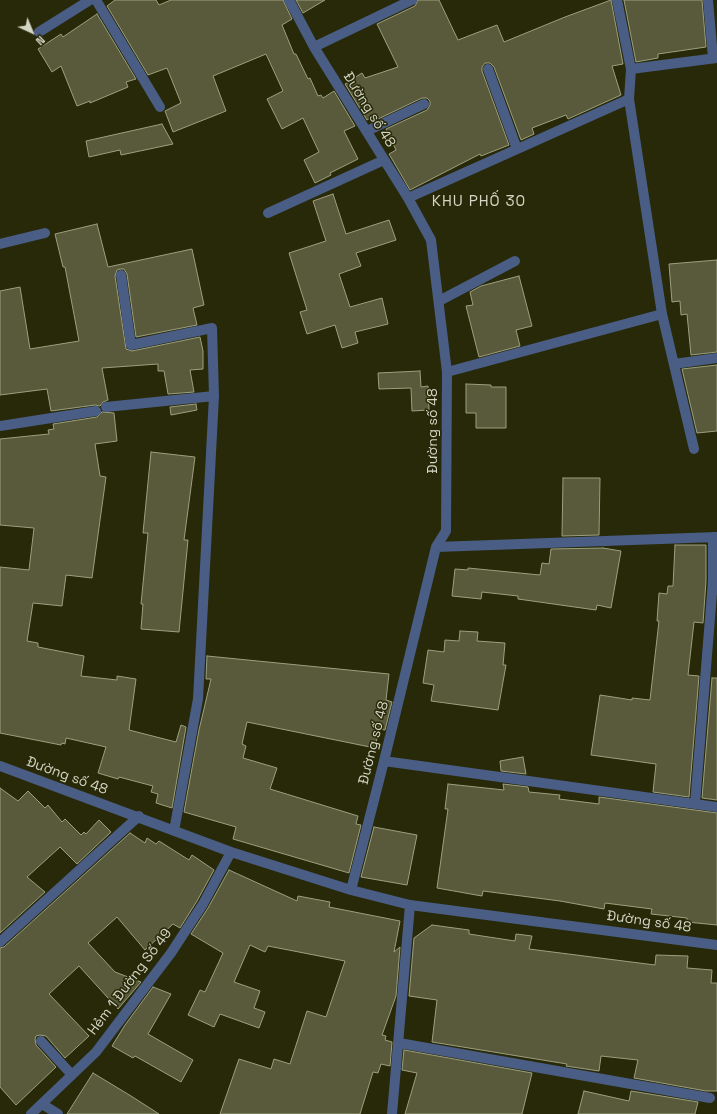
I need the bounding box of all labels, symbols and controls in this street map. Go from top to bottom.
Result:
north arrow [12,12,52,52]
text: N [33,33,48,48]
street label: Đường số 48 [339,69,399,151]
district label: KHU PHỐ 30 [432,193,526,211]
street label: Đường số 48 [425,388,441,474]
street label: Đường số 48 [356,700,392,786]
street label: Đường số 48 [24,754,110,798]
street label: Đường số 48 [606,908,692,936]
street label: Hẻm 1 Đường Số 49 [85,925,175,1039]

